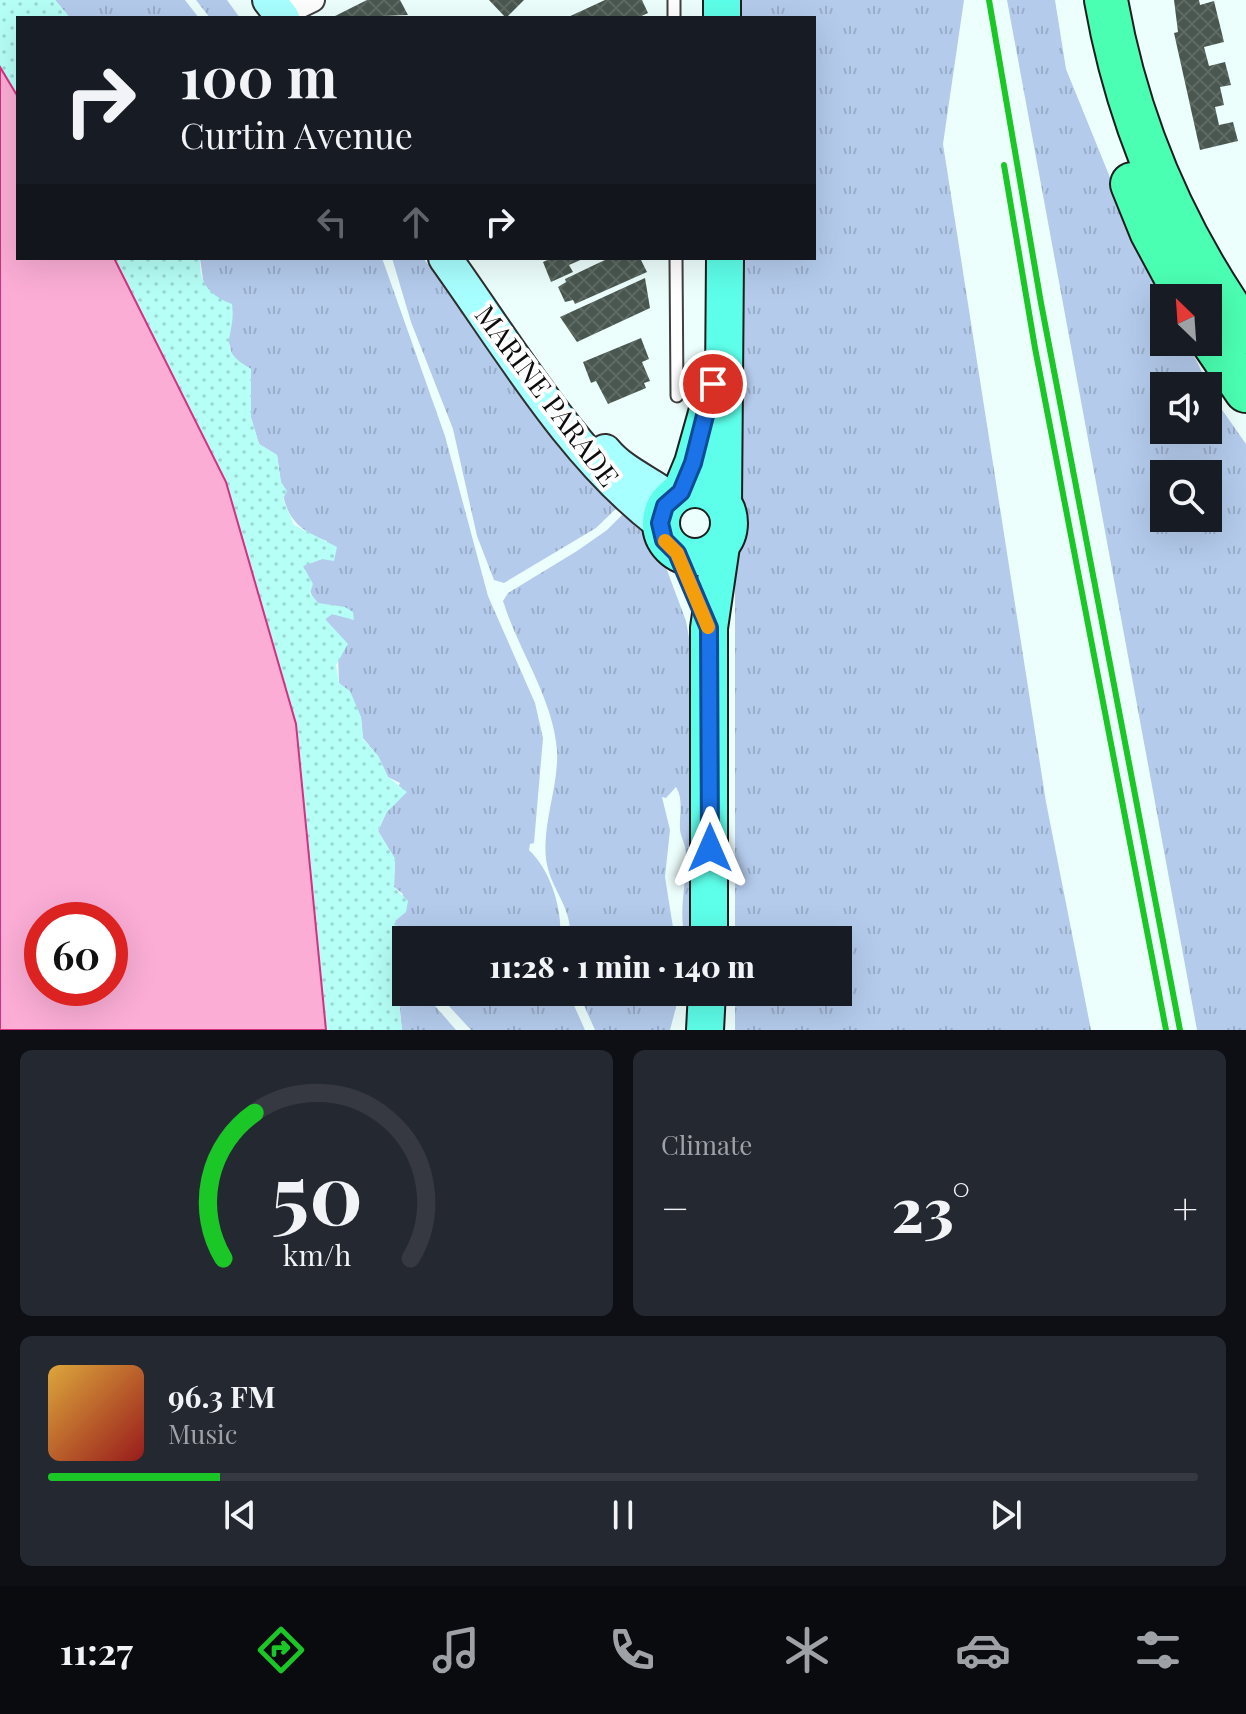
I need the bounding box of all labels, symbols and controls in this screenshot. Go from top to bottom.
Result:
text: 100 m [180,38,337,113]
icon: right [48,48,152,152]
text: Curtin Avenue [180,110,413,158]
icon: left [310,200,354,244]
icon: ahead [394,200,438,244]
icon: right [478,200,522,244]
north arrow [1150,284,1222,356]
map controls [1150,284,1222,532]
street label: MARINE PARADE [468,297,628,493]
pin [679,350,747,418]
icon: arrive [691,362,735,406]
button: sound [1150,372,1222,444]
button: search [1150,460,1222,532]
position arrow [668,806,752,890]
speed limit sign: 60 [24,902,128,1006]
text: 11:28 · 1 min · 140 m [489,946,755,986]
text: Climate [661,1127,752,1162]
text: 50 [271,1135,362,1246]
text: 23° [891,1167,970,1247]
text: − [661,1177,689,1236]
text: + [1172,1177,1198,1236]
text: km/h [282,1235,351,1273]
text: 96.3 FM [168,1376,276,1416]
text: Music [168,1416,237,1451]
icon: previous [218,1493,262,1537]
icon: pause [601,1493,645,1537]
icon: next [984,1493,1028,1537]
icon: directions [253,1622,309,1678]
icon: music [428,1622,484,1678]
icon: phone [604,1622,660,1678]
icon: climate [779,1622,835,1678]
icon: car [955,1622,1011,1678]
icon: filters [1130,1622,1186,1678]
text: 11:27 [60,1626,133,1674]

